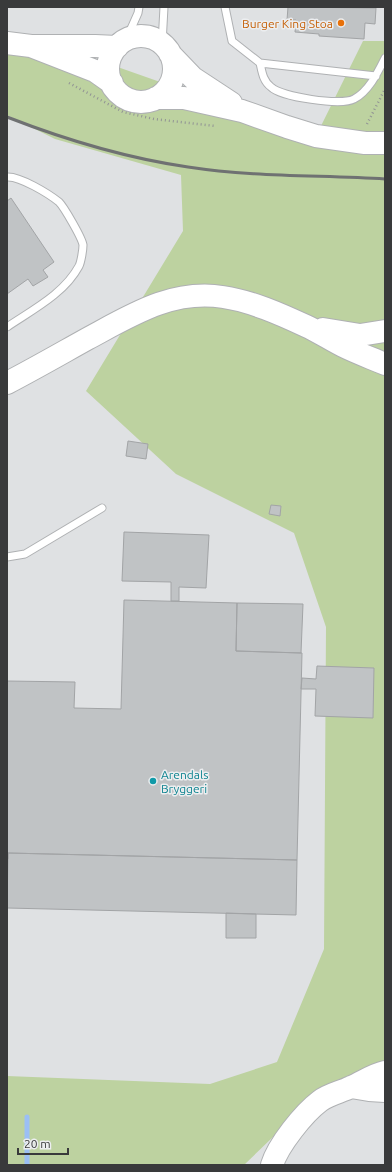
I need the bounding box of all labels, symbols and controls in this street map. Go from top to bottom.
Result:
place label: Burger King Stoa [242,17,333,30]
marker: Burger King Stoa [336,18,346,28]
place label: Arendals Bryggeri [161,768,208,795]
marker: Arendals Bryggeri [148,776,158,786]
scale bar [18,1130,68,1156]
text: 20 m [24,1137,51,1150]

